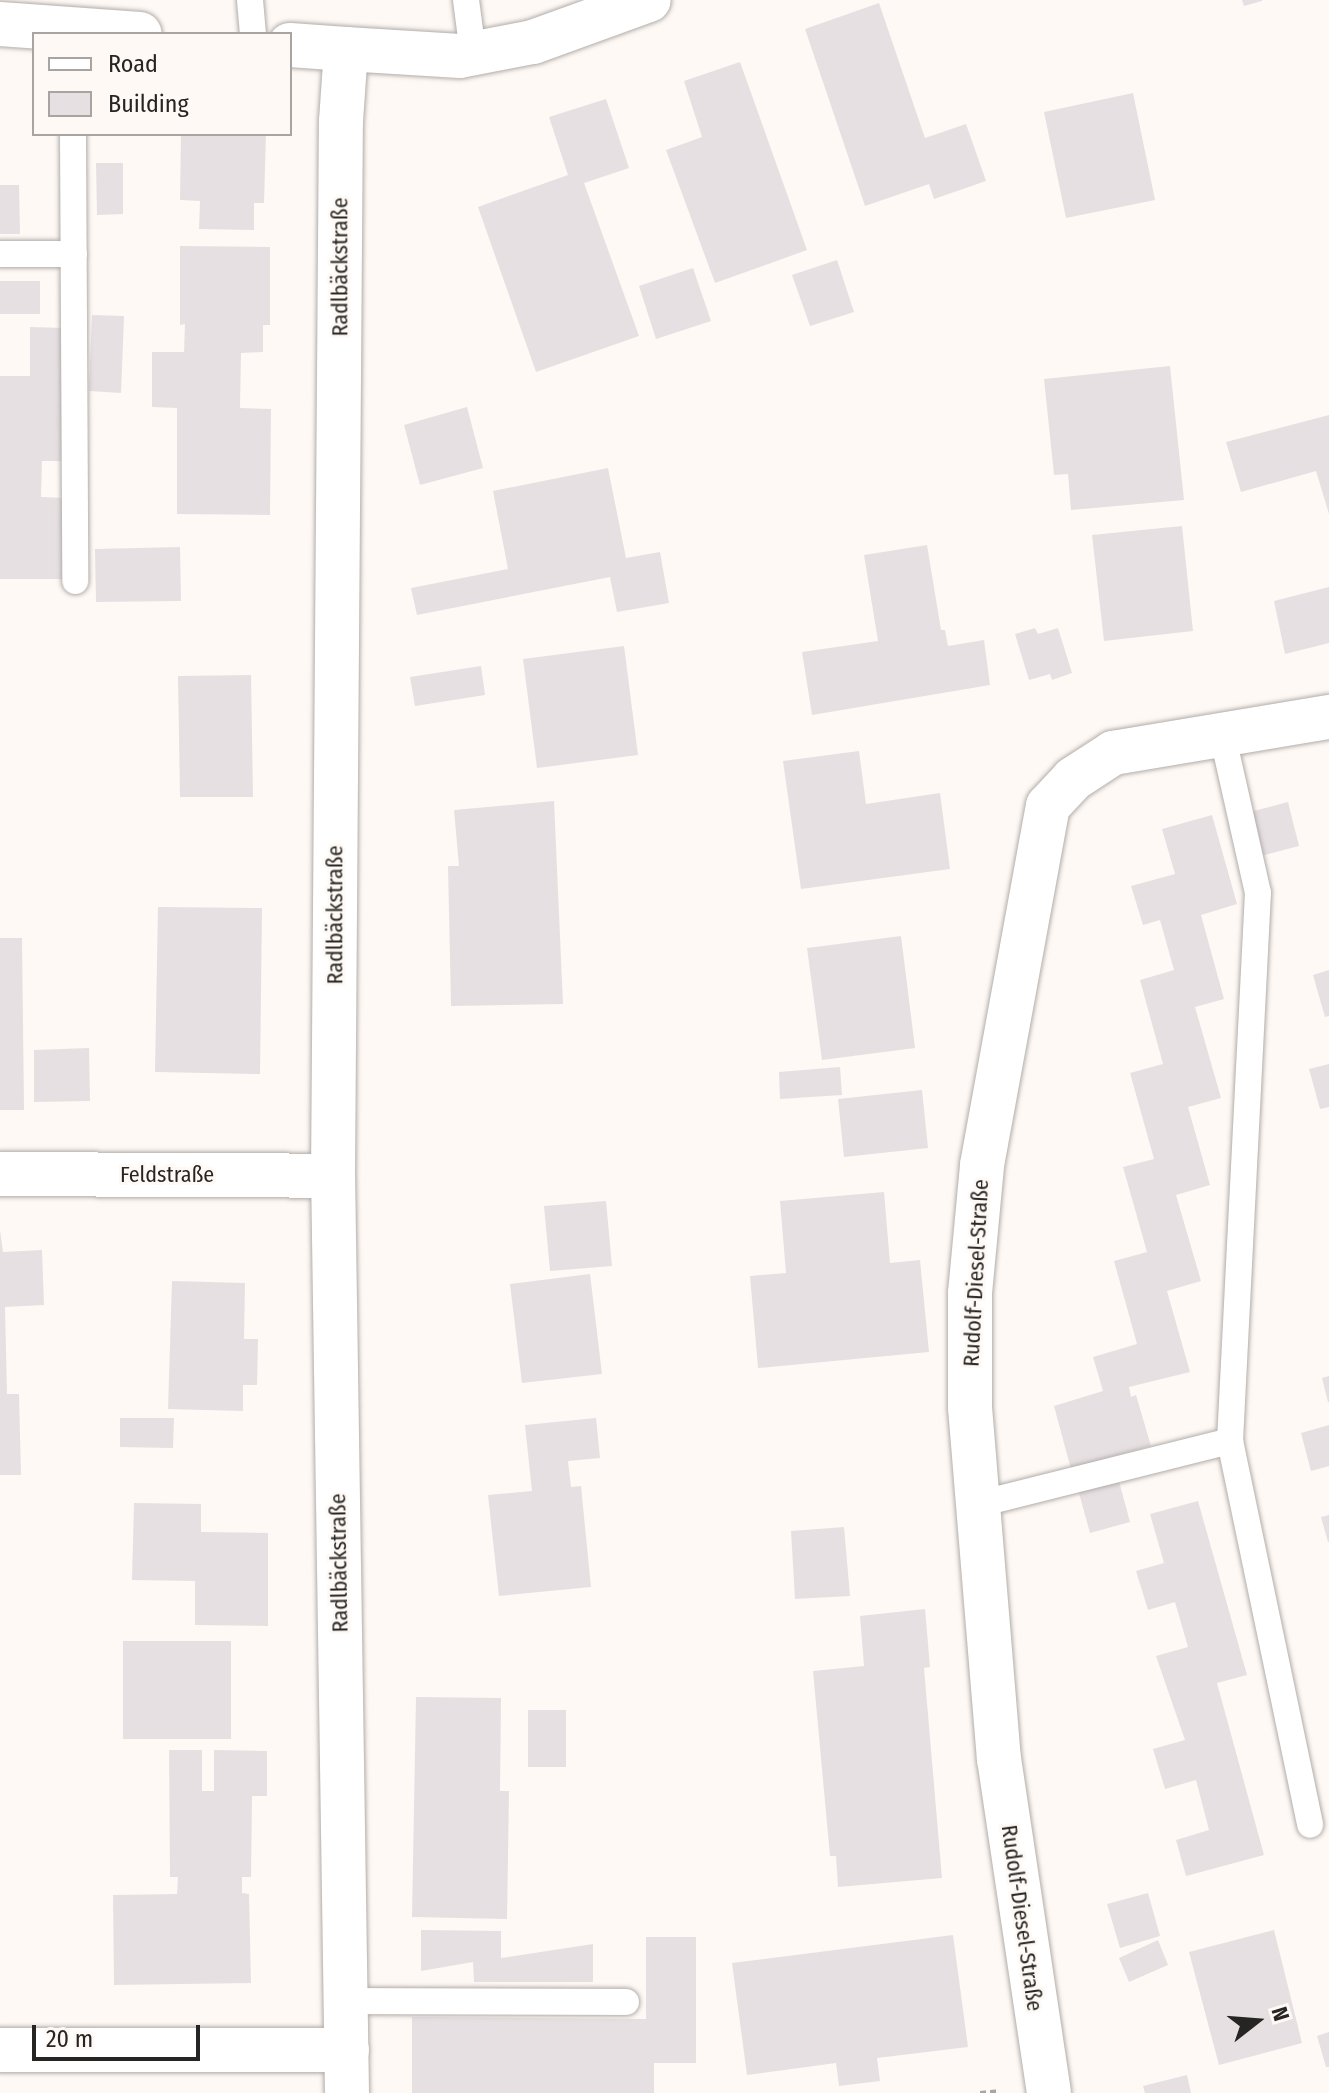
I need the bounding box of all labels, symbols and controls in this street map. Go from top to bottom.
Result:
legend [32,32,292,136]
text: Road [108,50,158,78]
text: Building [108,90,189,118]
street label: Radlbäckstraße [327,198,353,336]
street label: Radlbäckstraße [322,846,348,984]
street label: Feldstraße [120,1162,214,1188]
street label: Rudolf-Diesel-Straße [958,1178,994,1368]
street label: Radlbäckstraße [325,1493,353,1633]
street label: Rudolf-Diesel-Straße [996,1823,1048,2013]
north arrow [1217,1981,1297,2061]
text: N [1266,2004,1295,2024]
scale bar [36,2009,204,2059]
text: 20 m [46,2025,93,2053]

